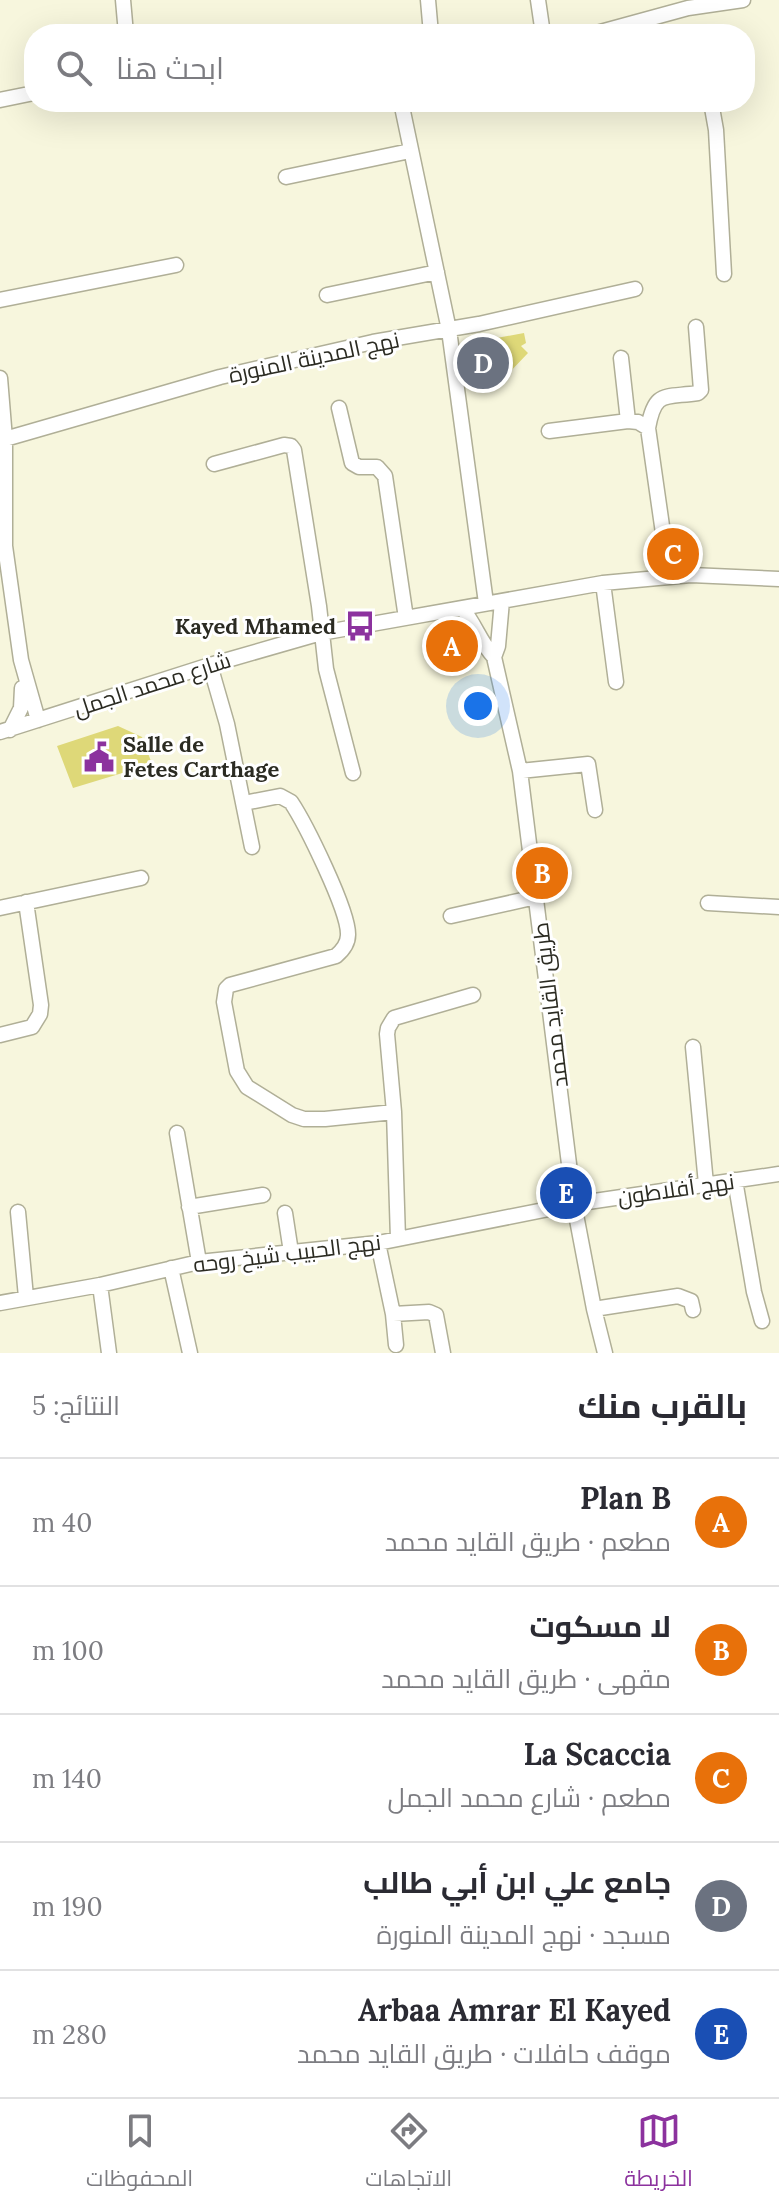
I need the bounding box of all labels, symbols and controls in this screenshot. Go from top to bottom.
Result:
search box [24,24,755,112]
icon: search [52,46,96,90]
text: ابحث هنا [116,49,224,87]
street label: نهج المدينة المنورة [226,325,402,390]
pin: D [457,333,509,393]
pin: C [647,524,699,584]
bus stop icon: Kayed Mhamed [343,609,377,643]
place label: Kayed Mhamed [175,612,336,640]
pin: A [426,616,478,676]
street label: شارع محمد الجمل [70,645,234,724]
your location [458,686,498,726]
place label: Salle de Fetes Carthage [123,730,279,783]
public building icon: Salle de Fetes Carthage [82,740,116,774]
pin: B [516,843,568,903]
street label: طريق القايد محمد [526,921,574,1089]
pin: E [540,1163,592,1223]
street label: نهج أفلاطون [616,1167,736,1212]
street label: نهج الحبيب شيخ روحه [192,1228,383,1279]
text: بالقرب منك [578,1384,747,1427]
text: النتائج: 5 [32,1389,120,1422]
text: Plan B [580,1479,671,1517]
text: 40 m [32,1506,92,1539]
text: A [712,1506,730,1539]
text: مطعم · طريق القايد محمد [385,1525,671,1558]
text: لا مسكوت [530,1607,671,1645]
text: 100 m [32,1634,104,1667]
text: B [712,1634,730,1667]
text: مقهى · طريق القايد محمد [381,1662,671,1695]
text: La Scaccia [523,1735,671,1773]
text: 140 m [32,1762,102,1795]
text: C [712,1762,730,1795]
text: مطعم · شارع محمد الجمل [388,1781,671,1814]
text: جامع علي ابن أبي طالب [363,1863,671,1901]
text: 190 m [32,1890,103,1923]
text: D [711,1890,731,1923]
text: مسجد · نهج المدينة المنورة [376,1918,671,1951]
text: Arbaa Amrar El Kayed [358,1991,671,2029]
text: 280 m [32,2018,107,2051]
text: E [713,2018,729,2051]
text: موقف حافلات · طريق القايد محمد [297,2037,671,2070]
tab: المحفوظات [86,2109,193,2199]
tab: الاتجاهات [365,2109,452,2199]
tab: الخريطة [624,2109,693,2199]

